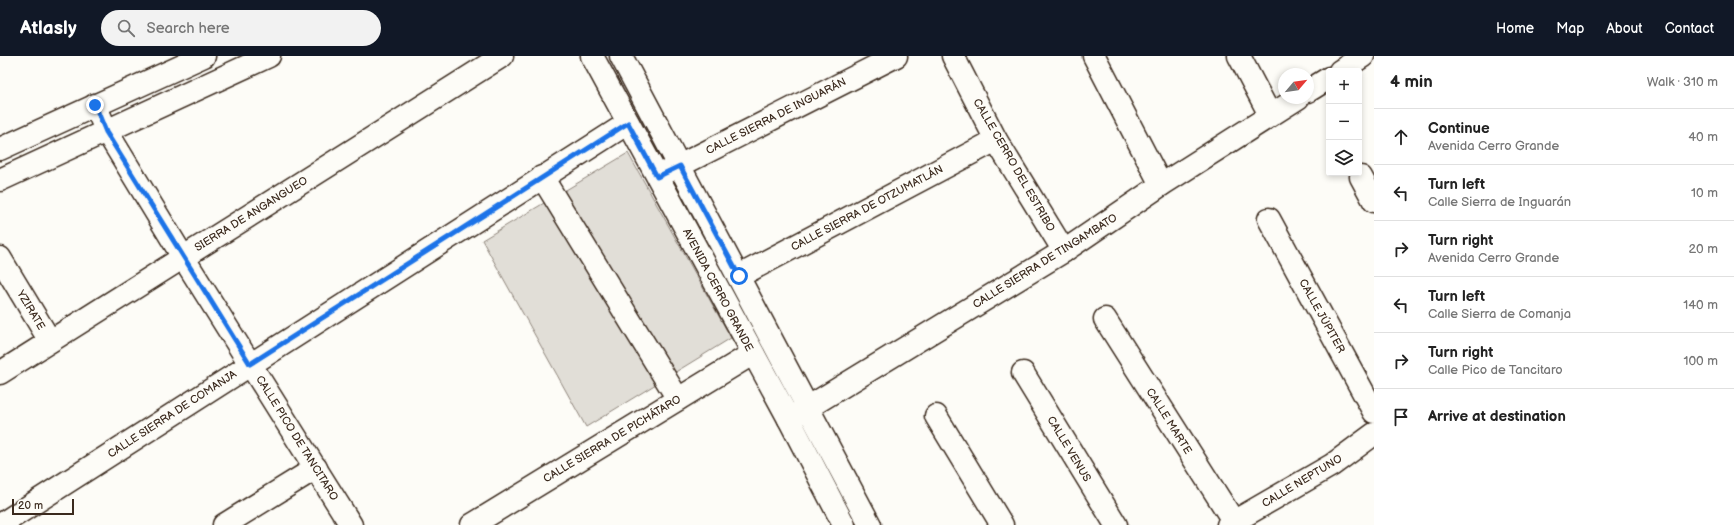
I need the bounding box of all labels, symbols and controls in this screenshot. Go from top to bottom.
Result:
search box [101,10,381,46]
text: Atlasly [20,17,77,40]
icon: search [115,17,137,39]
text: Search here [147,19,230,38]
text: Home [1496,20,1534,37]
text: Map [1556,20,1584,37]
text: About [1606,20,1643,37]
text: Contact [1665,20,1714,37]
north arrow [1278,68,1314,104]
map controls [1326,68,1362,176]
button: + [1326,68,1362,104]
text: 4 min [1390,72,1433,92]
street label: CALLE SIERRA DE INGUARÁN [703,74,848,157]
text: Walk · 310 m [1647,74,1718,90]
route end [86,96,104,114]
street label: CALLE CERRO DEL ESTRIBO [970,96,1058,234]
button: − [1326,104,1362,140]
text: Continue [1428,119,1490,138]
icon: ahead [1390,126,1412,148]
text: 40 m [1688,129,1718,145]
text: Avenida Cerro Grande [1428,138,1559,154]
button: layers [1326,140,1362,176]
street label: CALLE SIERRA DE OTZUMATLÁN [788,161,945,254]
street label: SIERRA DE ANGANGUEO [192,174,310,254]
text: Turn left [1428,175,1485,194]
icon: left [1390,182,1412,204]
text: 10 m [1691,185,1718,201]
text: Calle Sierra de Inguarán [1428,194,1571,210]
street label: CALLE SIERRA DE TINGAMBATO [970,211,1120,311]
street label: AVENIDA CERRO GRANDE [680,226,756,354]
text: Turn right [1428,231,1493,250]
icon: right [1390,238,1412,260]
text: 20 m [1688,241,1718,257]
text: Avenida Cerro Grande [1428,250,1559,266]
route start [730,267,748,285]
street label: CALLE JÚPITER [1296,276,1349,355]
street label: YZIRATE [14,287,48,332]
text: Turn left [1428,287,1485,306]
icon: left [1390,294,1412,316]
text: 140 m [1683,297,1718,313]
text: Calle Sierra de Comanja [1428,306,1571,322]
text: Turn right [1428,343,1493,362]
icon: right [1390,350,1412,372]
text: 100 m [1683,353,1718,369]
text: Calle Pico de Tancitaro [1428,362,1563,378]
street label: CALLE SIERRA DE COMANJA [105,367,239,461]
street label: CALLE PICO DE TANCITARO [253,373,341,503]
street label: CALLE MARTE [1144,386,1194,456]
street label: CALLE SIERRA DE PICHÁTARO [540,392,683,485]
icon: arrive [1390,406,1412,428]
text: Arrive at destination [1428,407,1566,426]
street label: CALLE VENUS [1044,414,1094,484]
street label: CALLE NEPTUNO [1260,452,1344,510]
scale bar [12,497,74,516]
text: 20 m [18,499,43,512]

